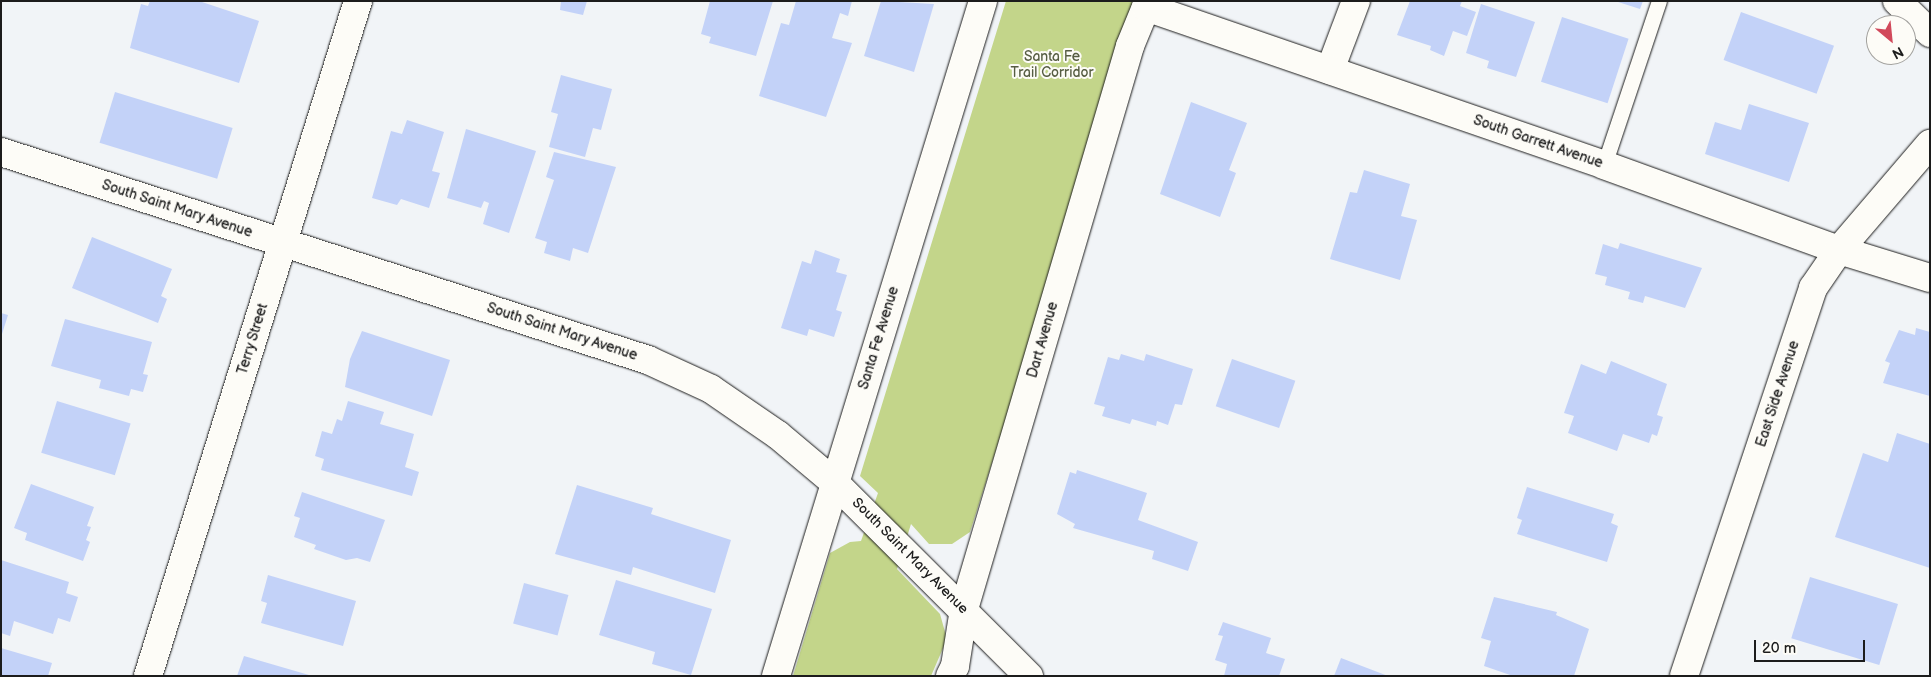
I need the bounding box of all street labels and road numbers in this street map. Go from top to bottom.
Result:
street label: South Garrett Avenue [1471,112,1605,172]
street label: South Saint Mary Avenue [99,177,255,241]
street label: Santa Fe Avenue [855,284,903,392]
street label: South Saint Mary Avenue [484,300,640,364]
street label: Dart Avenue [1024,300,1062,380]
street label: Terry Street [234,301,272,377]
street label: East Side Avenue [1753,339,1803,449]
street label: South Saint Mary Avenue [848,494,972,618]

